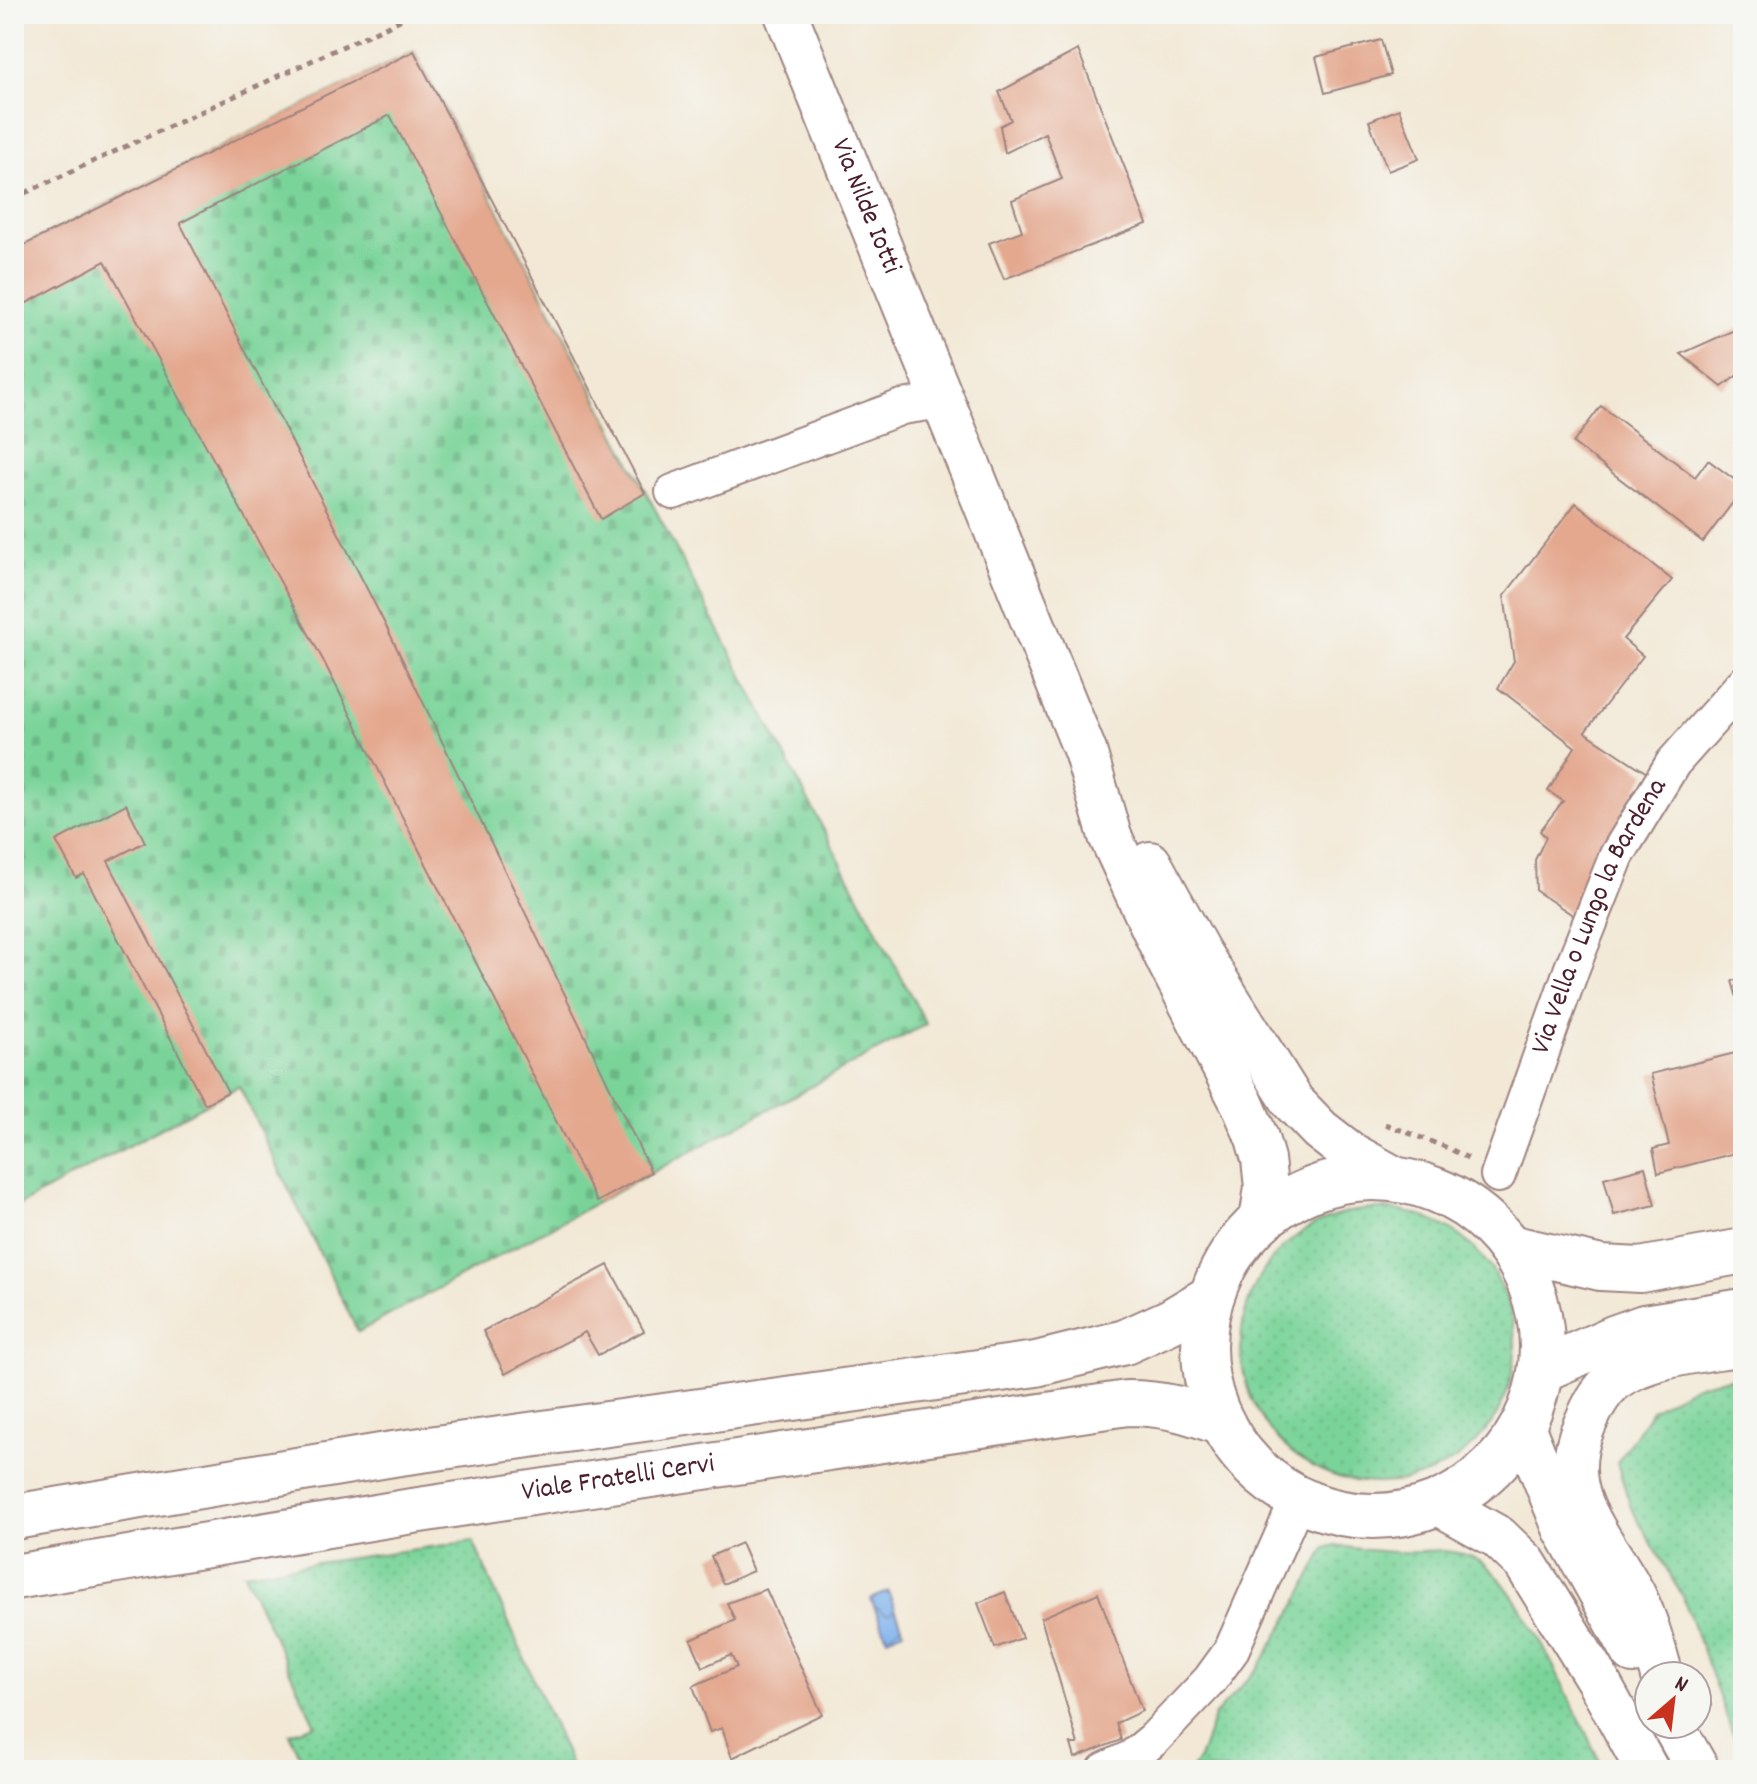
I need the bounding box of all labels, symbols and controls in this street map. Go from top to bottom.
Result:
street label: Via Nilde Iotti [819,133,910,280]
street label: Via Vella o Lungo la Bardena [1523,771,1679,1060]
street label: Viale Fratelli Cervi [519,1446,717,1514]
north arrow [1633,1660,1713,1740]
text: N [1669,1669,1693,1702]

